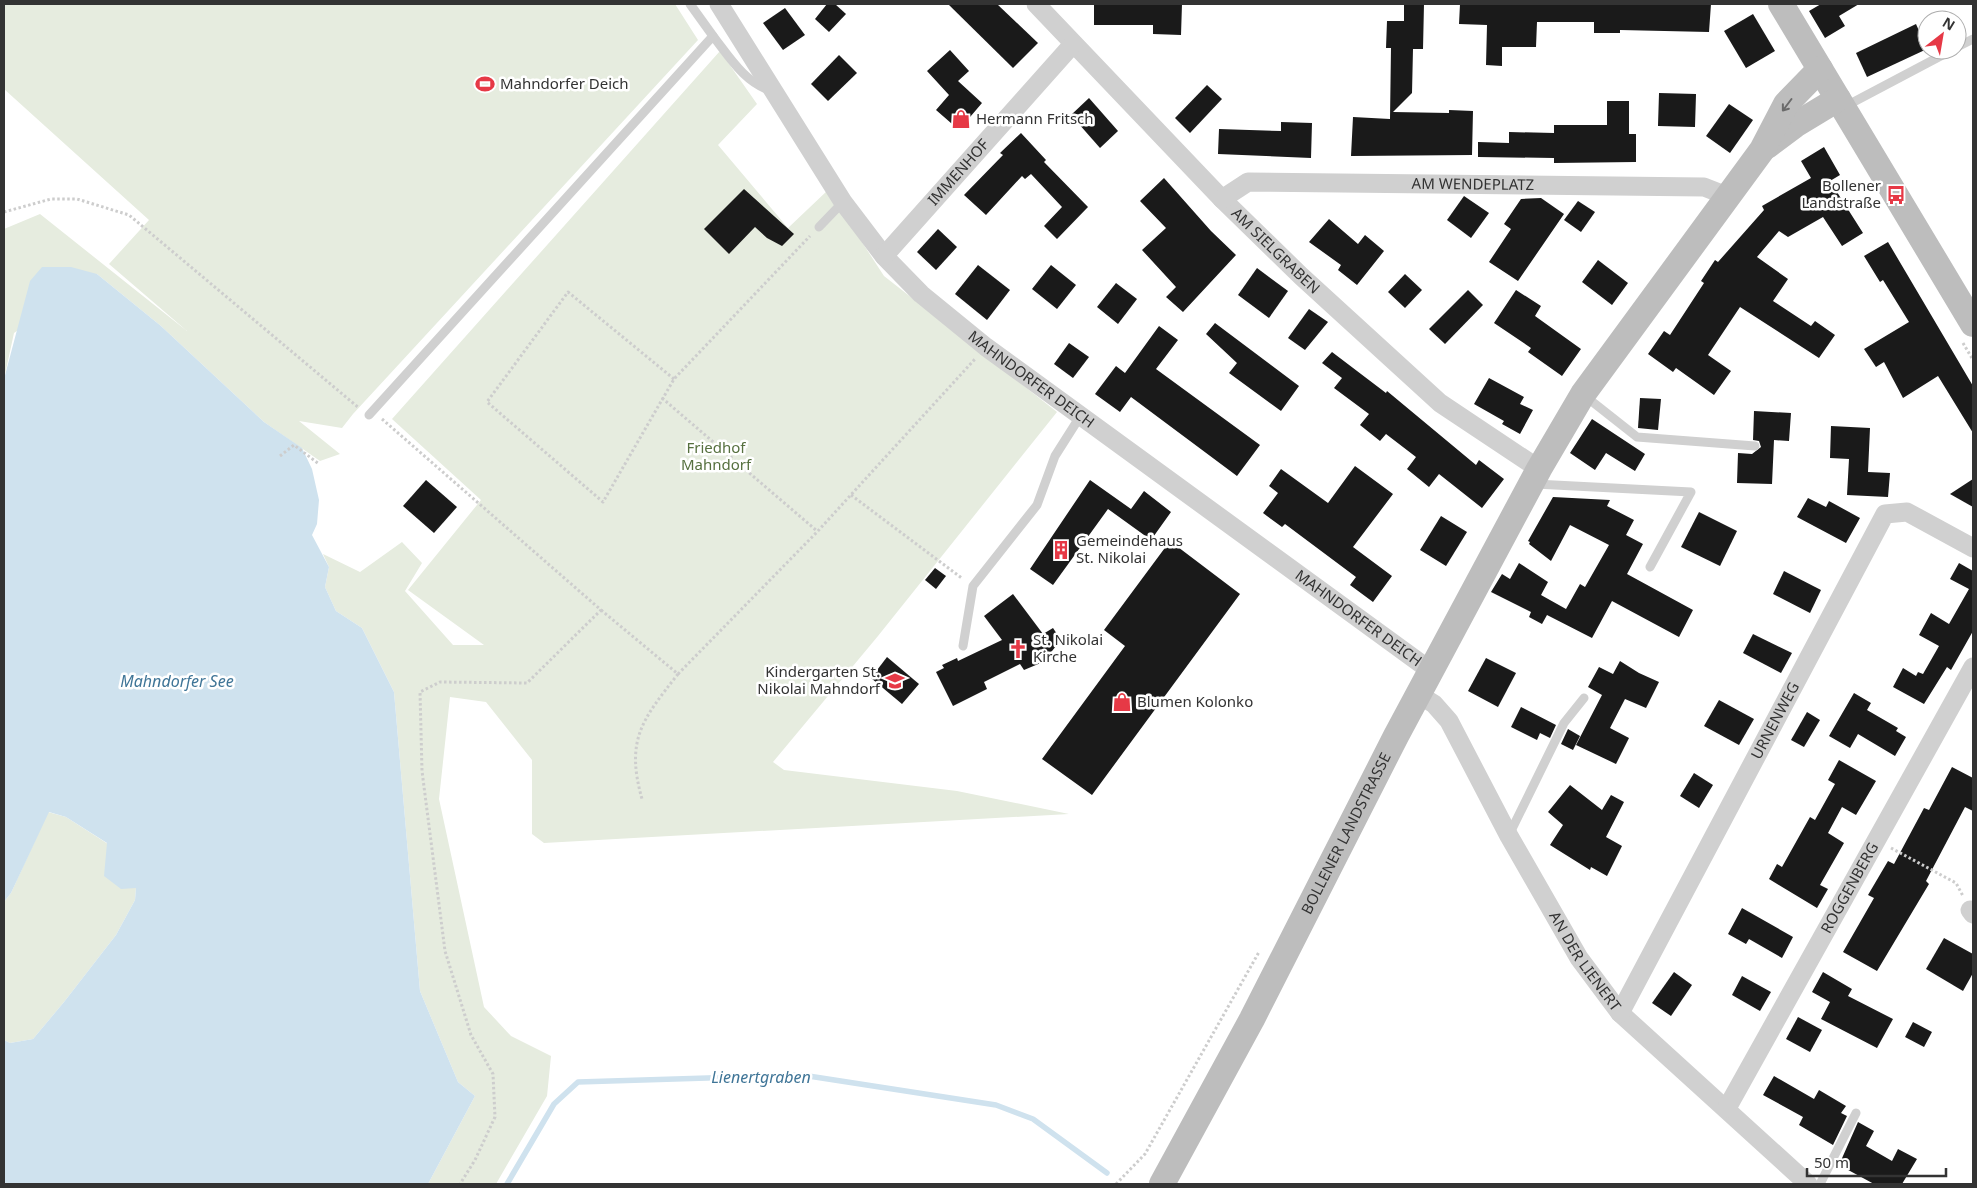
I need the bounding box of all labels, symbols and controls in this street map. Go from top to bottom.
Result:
north arrow [1917,10,1967,60]
text: N [1939,12,1959,35]
sports icon: Mahndorfer Deich [474,73,496,95]
place label: Mahndorfer Deich [500,73,629,93]
one-way arrow [1782,98,1792,112]
shop icon: Hermann Fritsch [950,108,972,130]
place label: Hermann Fritsch [976,108,1094,128]
street label: IMMENHOF [923,134,993,209]
street label: AM WENDEPLATZ [1412,173,1534,194]
place label: Bollener Landstraße [1801,175,1881,212]
bus stop icon: Bollener Landstraße [1885,184,1907,206]
street label: AM SIELGRABEN [1228,203,1325,298]
street label: MAHNDORFER DEICH [965,326,1099,432]
park label: Friedhof Mahndorf [681,437,752,474]
place label: Gemeindehaus St. Nikolai [1076,530,1183,567]
building icon: Gemeindehaus St. Nikolai [1050,539,1072,561]
street label: MAHNDORFER DEICH [1292,564,1426,670]
place label: St. Nikolai Kirche [1033,629,1103,666]
church icon: St. Nikolai Kirche [1007,638,1029,660]
place label: Kindergarten St. Nikolai Mahndorf [757,661,881,698]
water label: Mahndorfer See [120,670,234,692]
school or university icon: Kindergarten St. Nikolai Mahndorf [884,670,906,692]
street label: URNENWEG [1746,678,1803,762]
shop icon: Blumen Kolonko [1111,691,1133,713]
place label: Blumen Kolonko [1137,691,1253,711]
street label: BOLLENER LANDSTRASSE [1296,749,1395,917]
street label: ROGGENBERG [1816,838,1882,936]
street label: AN DER LIENERT [1545,907,1627,1015]
water label: Lienertgraben [711,1066,811,1088]
scale bar [1807,1146,1946,1178]
text: 50 m [1814,1152,1849,1172]

